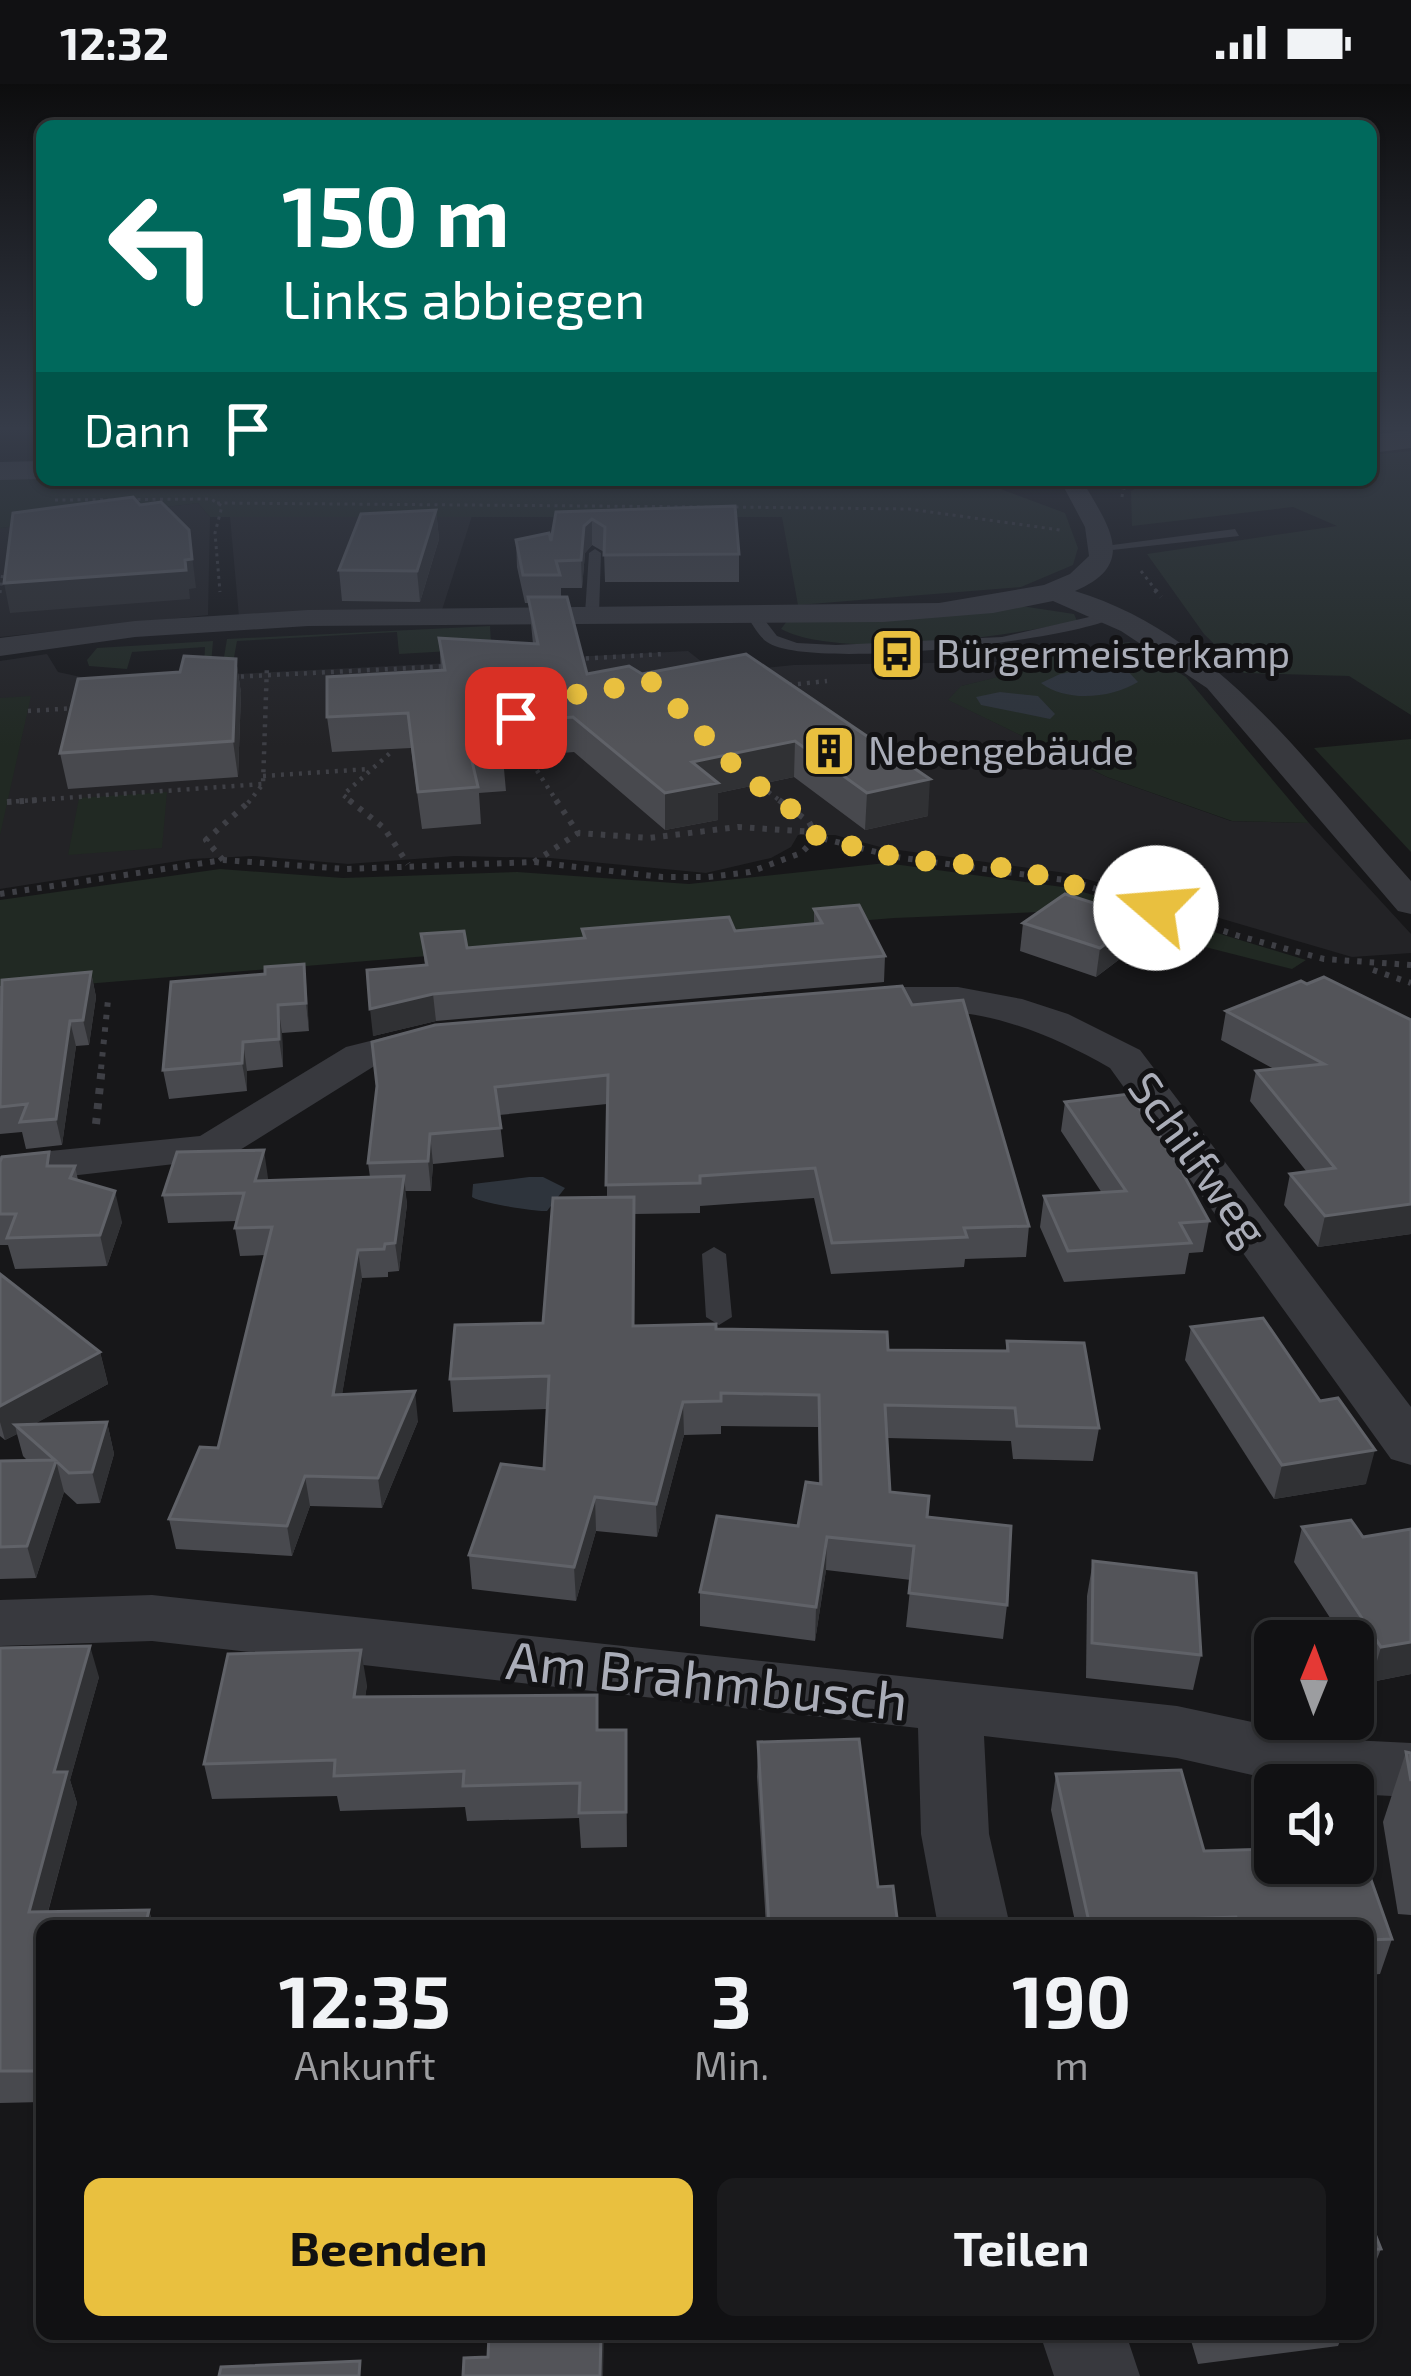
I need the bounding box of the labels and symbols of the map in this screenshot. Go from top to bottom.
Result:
bus stop icon: Bürgermeisterkamp [869,626,925,682]
place label: Bürgermeisterkamp [936,629,1290,676]
pin [465,667,567,769]
building icon: Nebengebäude [801,723,857,779]
place label: Nebengebäude [868,726,1134,773]
position arrow [1093,845,1219,971]
street label: Schilfweg [1119,1061,1281,1255]
north arrow [1254,1620,1374,1740]
street label: Am Brahmbusch [503,1625,911,1732]

